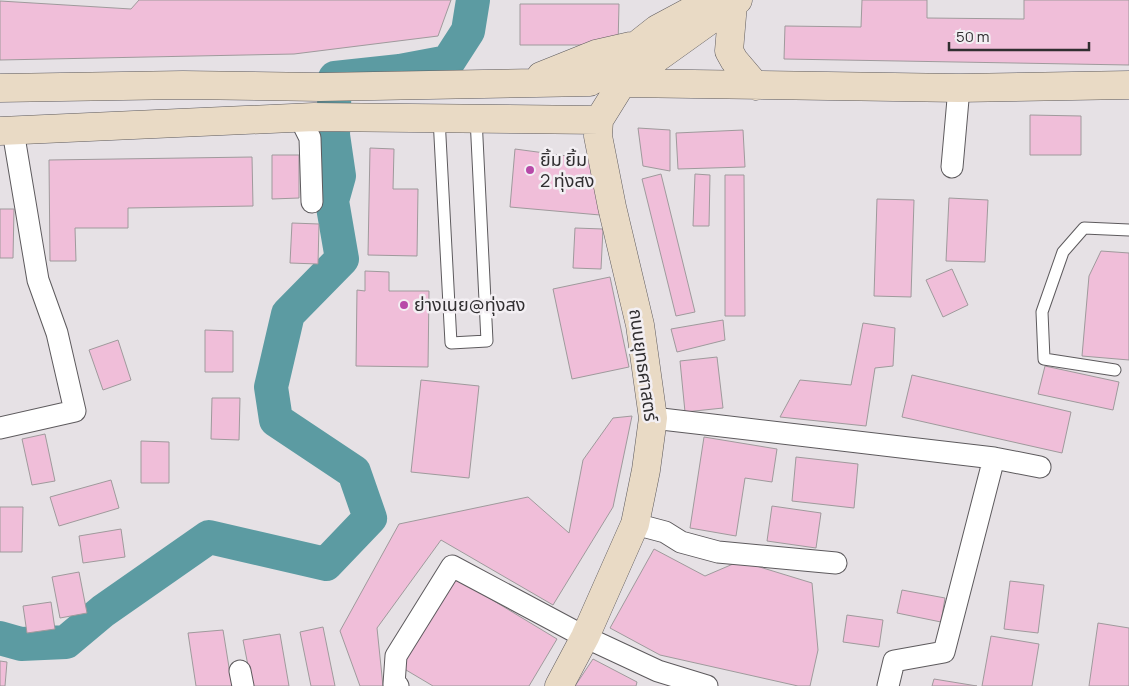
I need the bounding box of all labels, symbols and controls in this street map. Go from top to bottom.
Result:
scale bar [949,20,1089,52]
text: 50 m [956,26,990,47]
place label: ยิ้ม ยิ้ม 2 ทุ่งสง [540,147,594,192]
marker: ยิ้ม ยิ้ม 2 ทุ่งสง [524,164,536,176]
place label: ย่างเนย@ทุ่งสง [414,292,525,316]
marker: ย่างเนย@ทุ่งสง [398,299,410,311]
street label: ถนนยุทธศาสตร์ [624,307,664,424]

